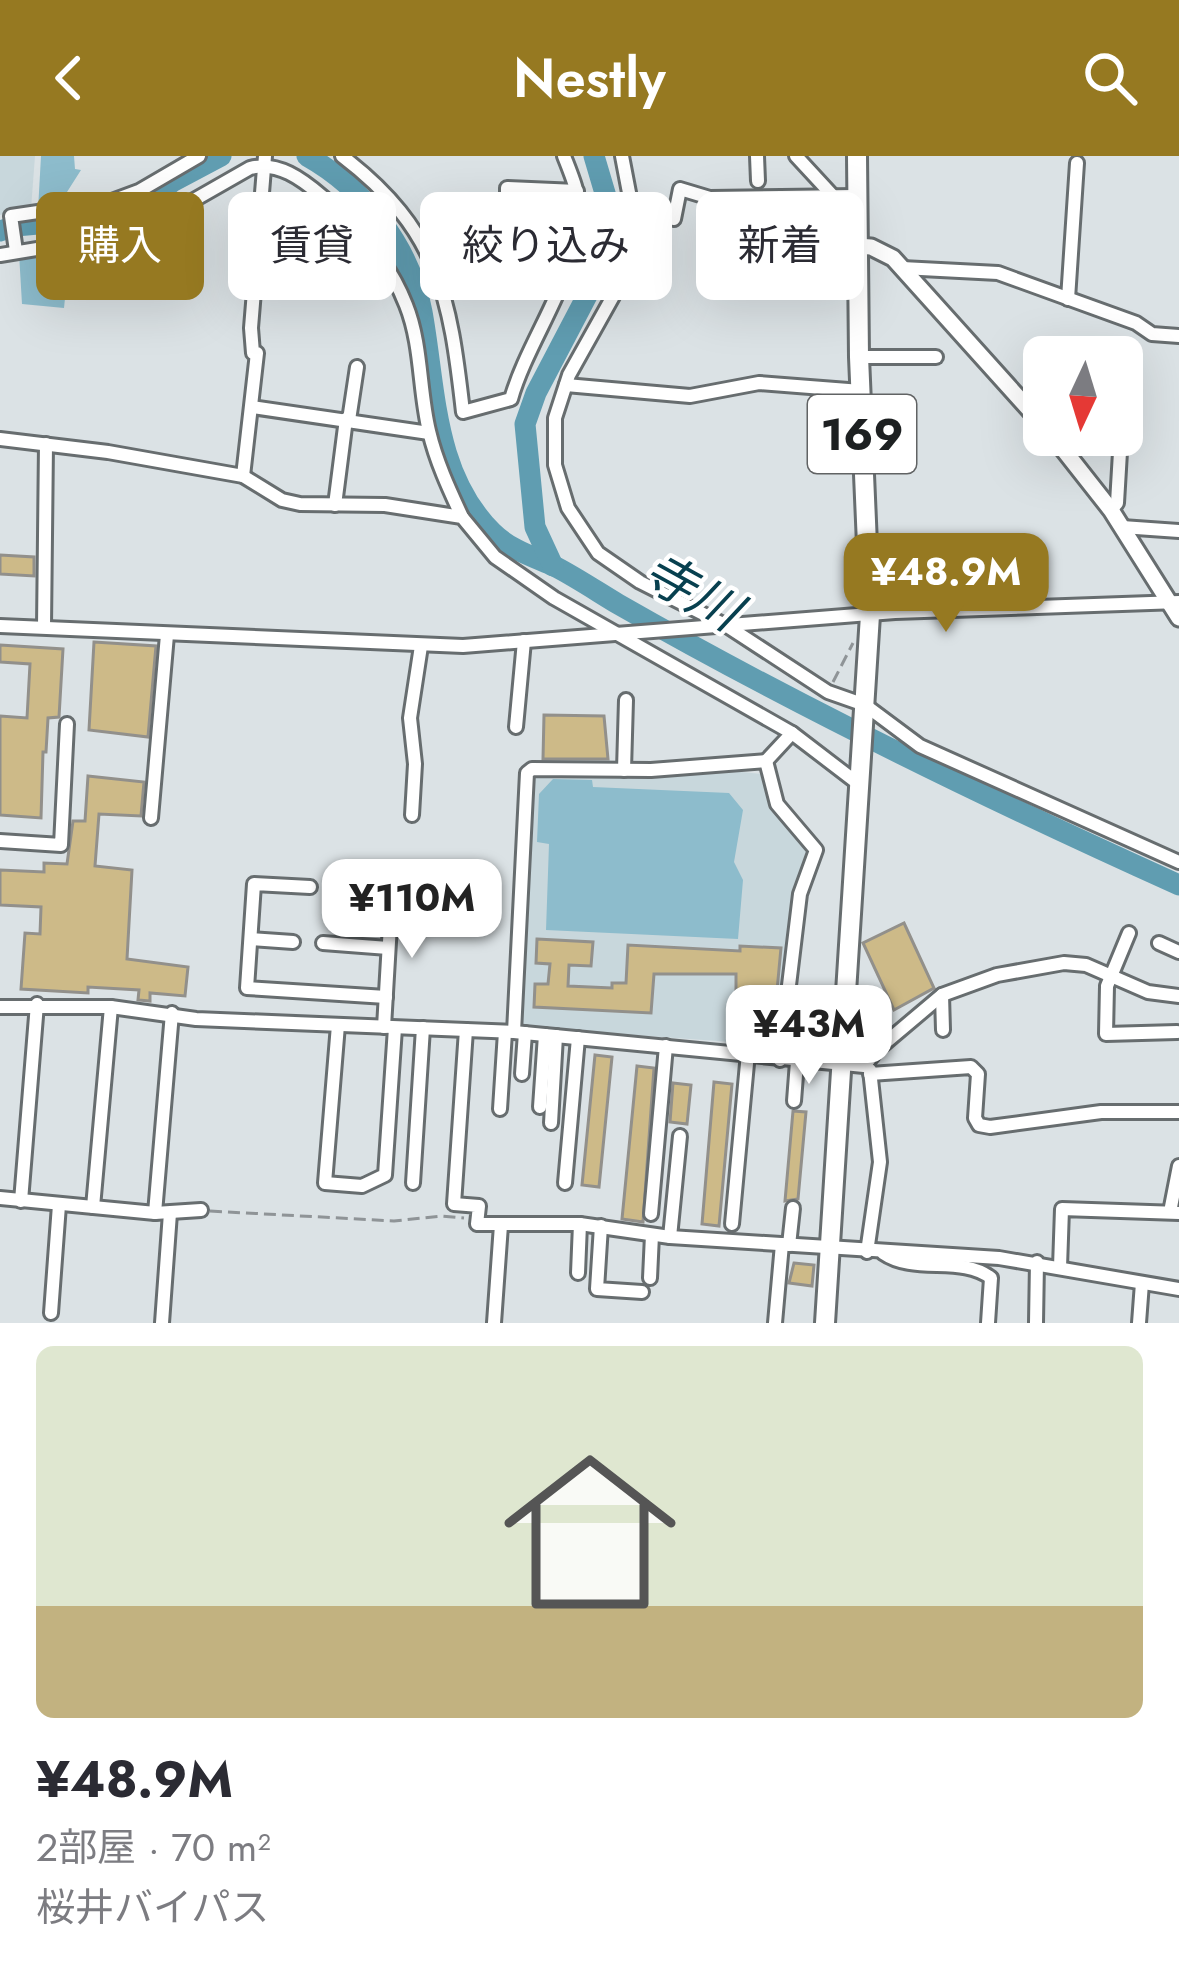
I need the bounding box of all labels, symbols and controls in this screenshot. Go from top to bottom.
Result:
text: Nestly [513,39,666,117]
icon: back [36,45,102,111]
icon: search [1077,45,1143,111]
chip: 購入 [36,192,204,300]
chip: 賃貸 [228,192,396,300]
chip: 絞り込み [420,192,672,300]
chip: 新着 [696,192,864,300]
north arrow [1023,336,1143,456]
map controls [1023,336,1143,456]
road number: 169 [808,395,916,473]
pin: ¥48.9M [848,533,1044,635]
water label: 寺川 [629,534,759,651]
text: ¥48.9M [871,543,1021,600]
pin: ¥110M [328,859,496,961]
text: ¥110M [349,869,475,926]
pin: ¥43M [738,985,880,1087]
text: ¥43M [753,995,865,1052]
icon: home [482,1424,698,1640]
text: ¥48.9M [36,1742,233,1816]
text: 2部屋 · 70 m² [36,1819,271,1876]
text: 桜井バイパス [36,1879,269,1936]

